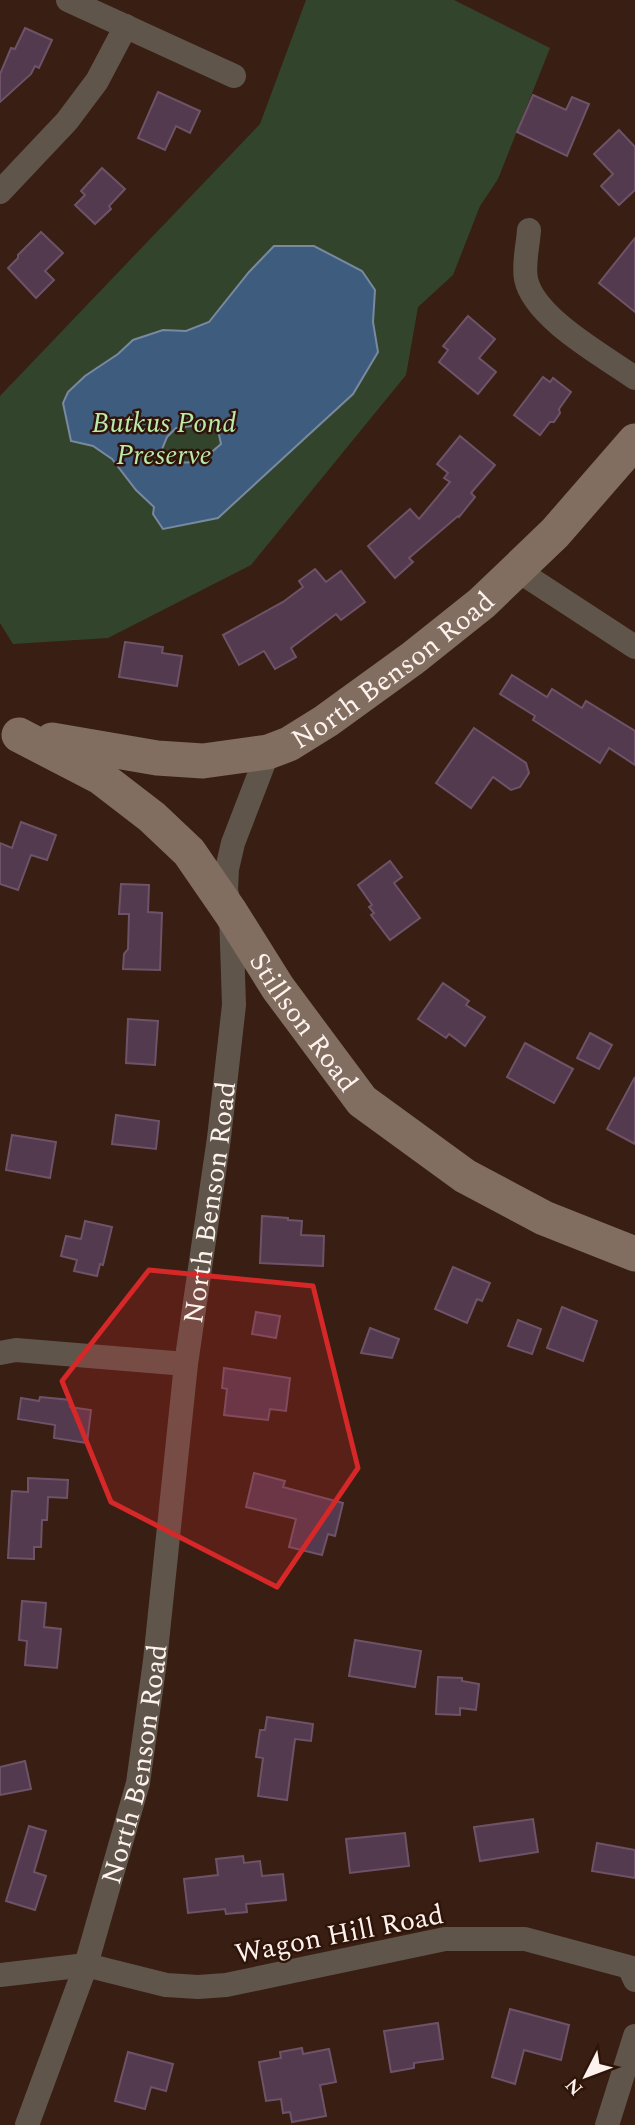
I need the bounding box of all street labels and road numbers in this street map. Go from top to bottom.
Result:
street label: North Benson Road [283,582,505,761]
street label: Stillson Road [238,944,368,1102]
street label: North Benson Road [172,1079,248,1326]
street label: North Benson Road [90,1642,180,1889]
street label: Wagon Hill Road [231,1893,447,1976]

